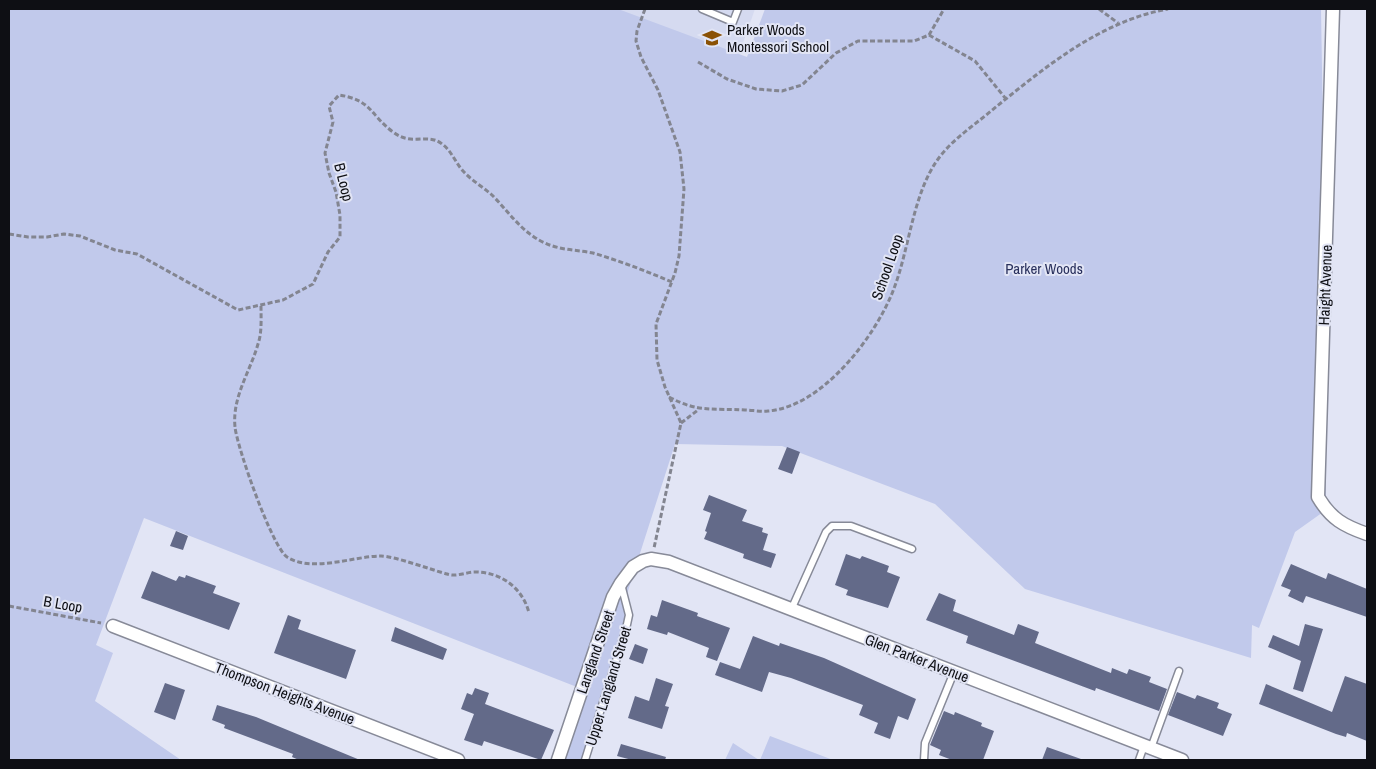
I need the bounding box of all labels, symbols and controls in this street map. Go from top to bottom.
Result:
place label: Parker Woods Montessori School [727,19,829,57]
school or university icon: Parker Woods Montessori School [701,27,723,49]
street label: B Loop [329,161,359,204]
street label: School Loop [866,231,908,303]
street label: Haight Avenue [1313,244,1337,326]
park label: Parker Woods [1005,258,1083,279]
street label: B Loop [42,590,84,618]
street label: Langland Street [571,607,619,696]
street label: Upper Langland Street [580,623,636,748]
street label: Glen Parker Avenue [862,629,972,688]
street label: Thompson Heights Avenue [212,657,358,729]

